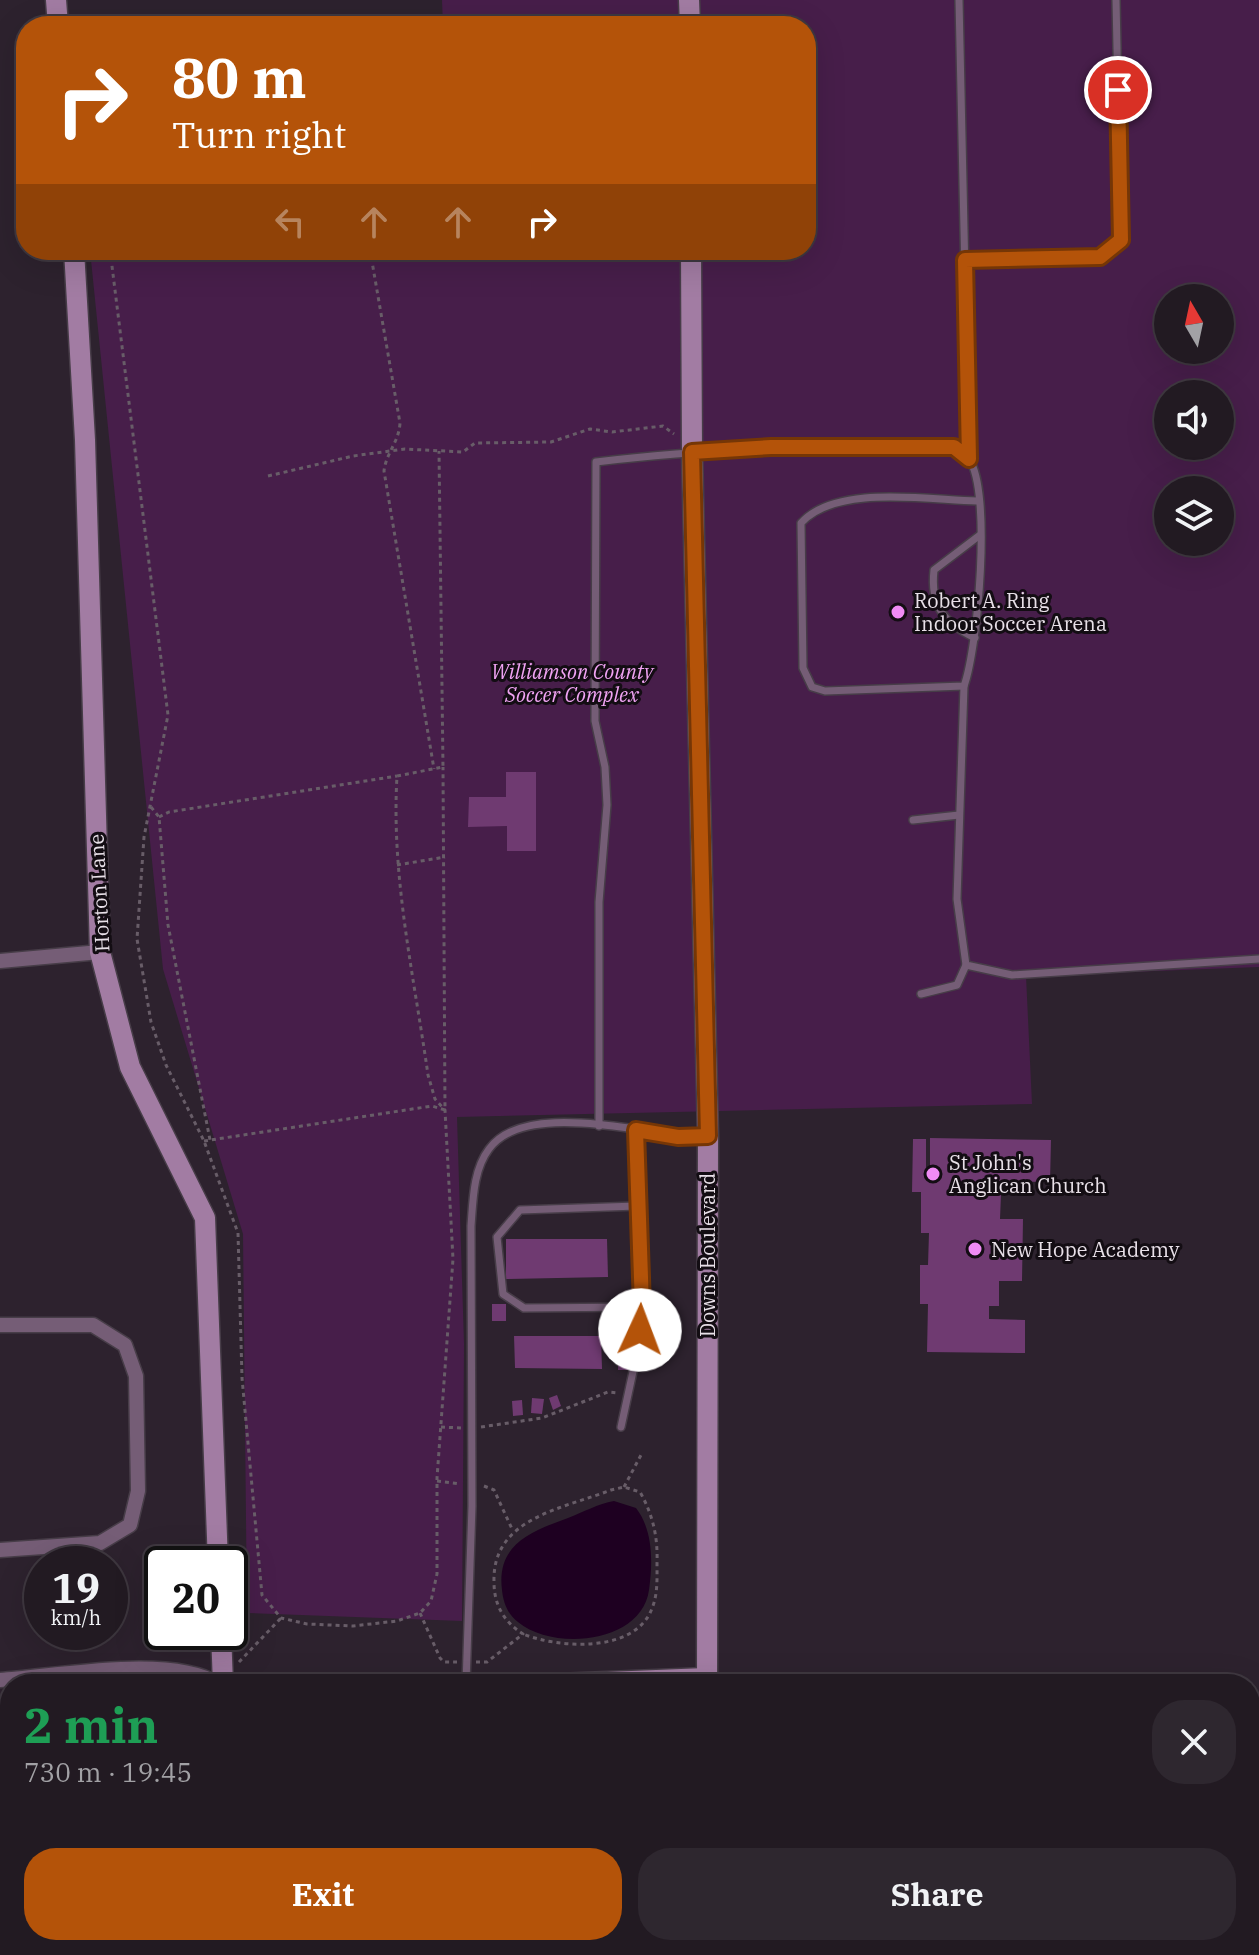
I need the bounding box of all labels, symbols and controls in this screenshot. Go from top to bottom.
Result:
text: 80 m [172,41,307,113]
icon: right [40,48,144,152]
pin [1084,56,1152,124]
icon: arrive [1096,68,1140,112]
text: Turn right [172,111,346,158]
icon: left [268,200,312,244]
icon: ahead [352,200,396,244]
icon: ahead [436,200,480,244]
icon: right [520,200,564,244]
north arrow [1154,284,1234,364]
map controls [1154,284,1234,556]
button: sound [1154,380,1234,460]
button: layers [1154,476,1234,556]
place label: Robert A. Ring Indoor Soccer Arena [914,587,1107,637]
marker: Robert A. Ring Indoor Soccer Arena [889,603,907,621]
park label: Williamson County Soccer Complex [491,658,655,708]
street label: Horton Lane [82,833,116,953]
place label: St John's Anglican Church [949,1149,1107,1199]
marker: St John's Anglican Church [924,1165,942,1183]
street label: Downs Boulevard [694,1173,721,1337]
place label: New Hope Academy [991,1236,1180,1263]
marker: New Hope Academy [966,1240,984,1258]
position arrow [598,1288,682,1372]
speed limit sign: 20 [144,1546,248,1650]
text: 19 [52,1562,100,1614]
text: km/h [51,1604,101,1631]
text: 2 min [24,1694,158,1756]
button: close [1152,1700,1236,1784]
text: 730 m · 19:45 [24,1755,192,1789]
button: Exit [24,1848,622,1940]
button: Share [638,1848,1236,1940]

